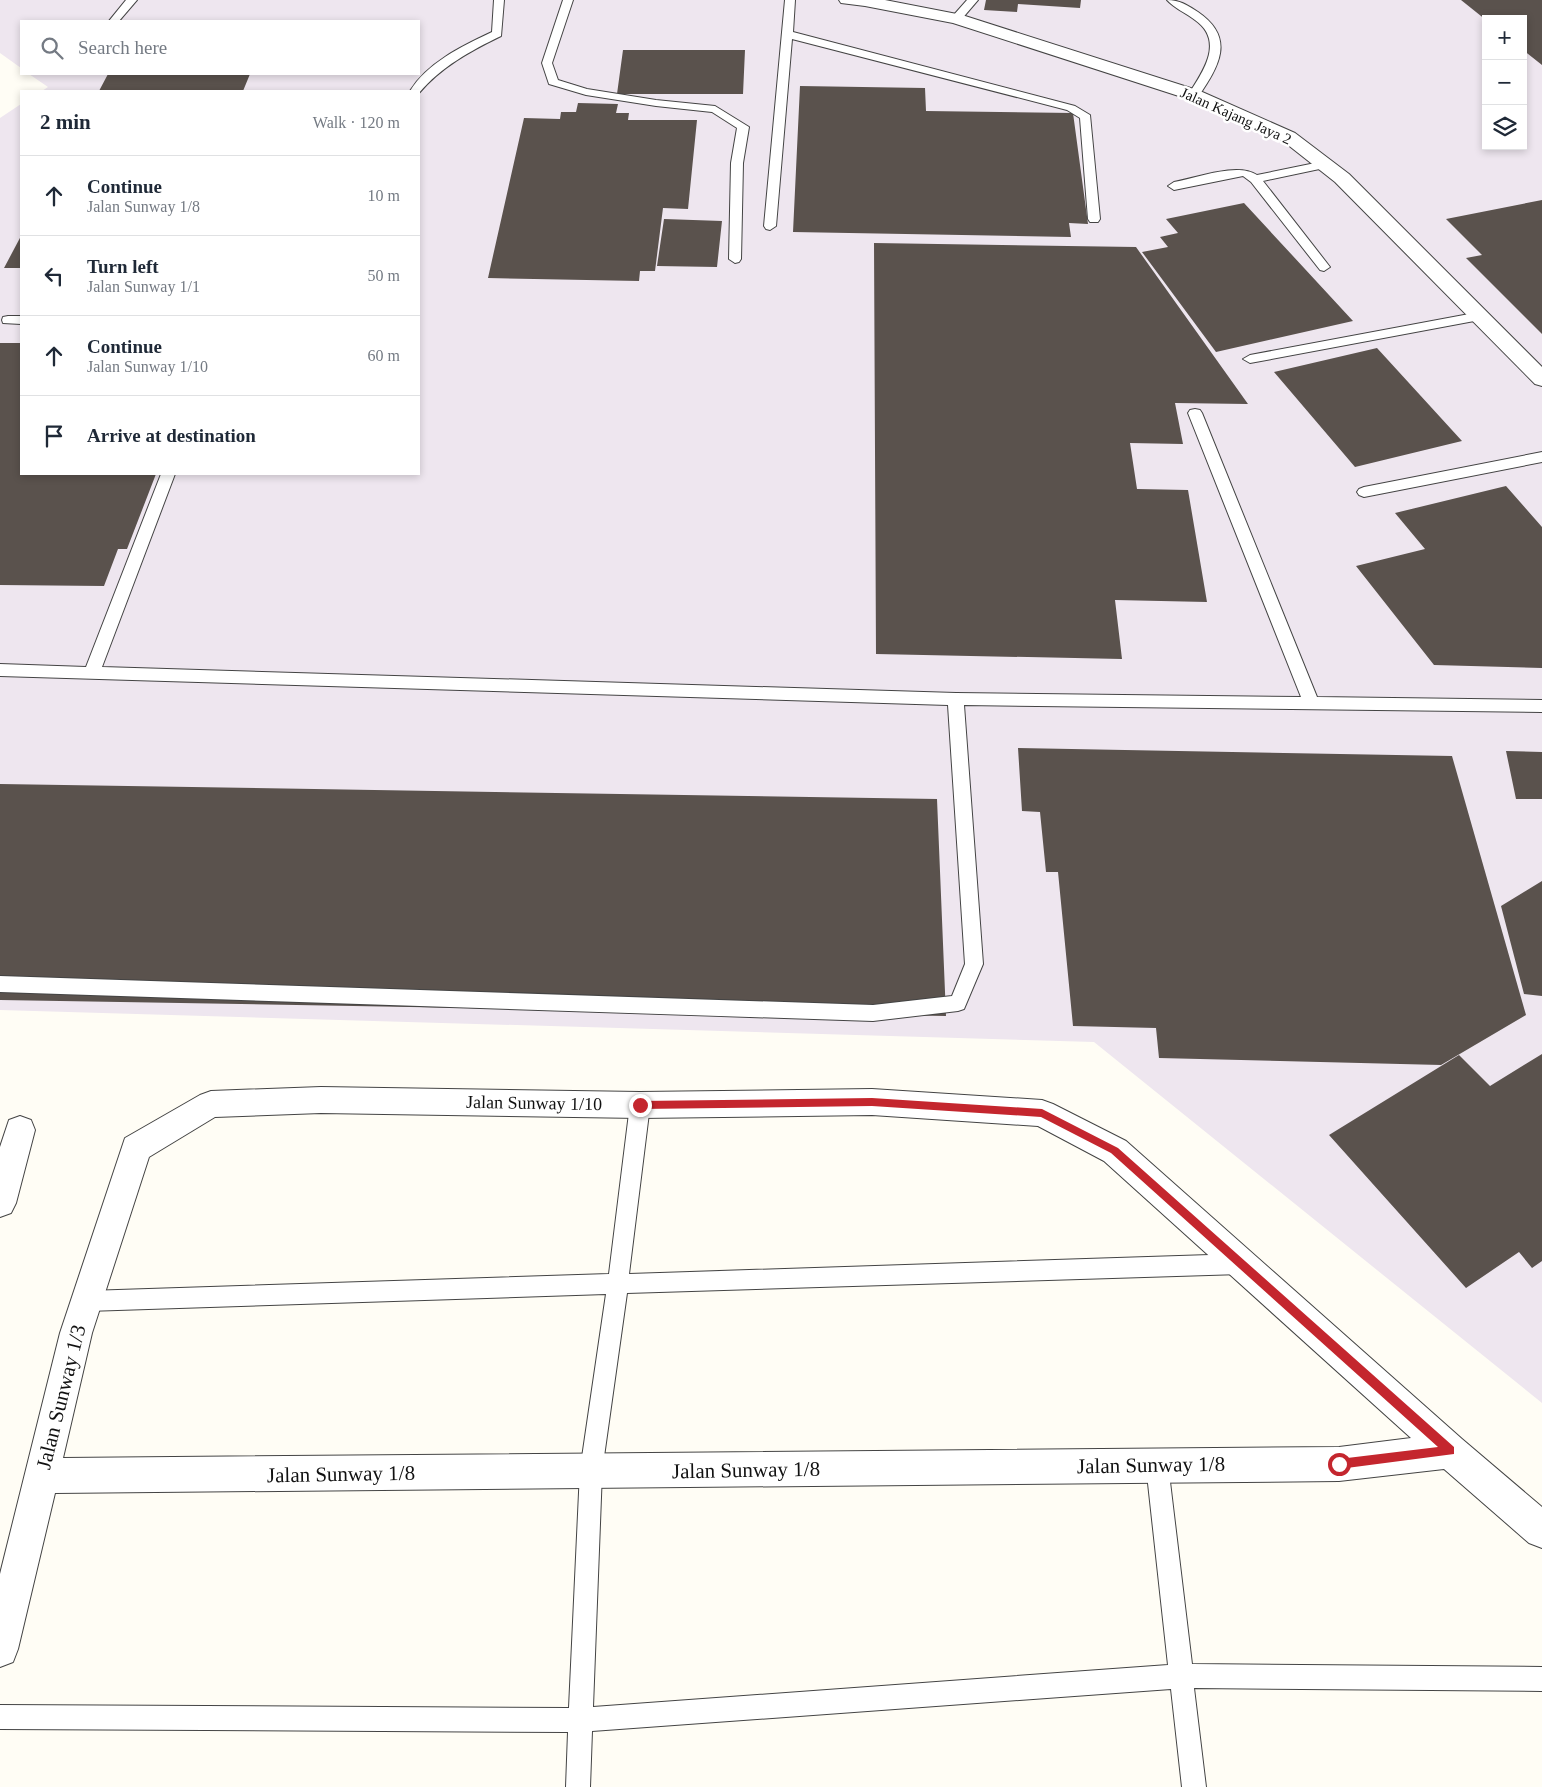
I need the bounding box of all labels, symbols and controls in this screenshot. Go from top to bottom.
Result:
map controls [1482,15,1527,150]
button: + [1482,15,1527,60]
search box [20,20,420,75]
icon: search [38,34,66,62]
text: Search here [78,37,167,58]
button: − [1482,60,1527,105]
street label: Jalan Kajang Jaya 2 [1178,84,1294,148]
button: layers [1482,105,1527,150]
text: 2 min [40,110,91,134]
text: Walk · 120 m [313,114,400,131]
text: Continue [87,176,162,197]
icon: ahead [40,182,68,210]
text: 10 m [368,187,400,204]
text: Jalan Sunway 1/8 [87,198,200,215]
text: Turn left [87,256,159,277]
icon: left [40,262,68,290]
text: 50 m [368,267,400,284]
text: Jalan Sunway 1/1 [87,278,200,295]
text: Continue [87,336,162,357]
icon: ahead [40,342,68,370]
text: 60 m [368,347,400,364]
text: Jalan Sunway 1/10 [87,358,208,375]
icon: arrive [40,422,68,450]
text: Arrive at destination [87,425,256,446]
street label: Jalan Sunway 1/10 [466,1092,602,1114]
route end [629,1094,652,1117]
street label: Jalan Sunway 1/3 [31,1322,91,1472]
street label: Jalan Sunway 1/8 [1077,1452,1225,1478]
route start [1328,1453,1351,1476]
street label: Jalan Sunway 1/8 [672,1457,820,1483]
street label: Jalan Sunway 1/8 [267,1461,415,1487]

